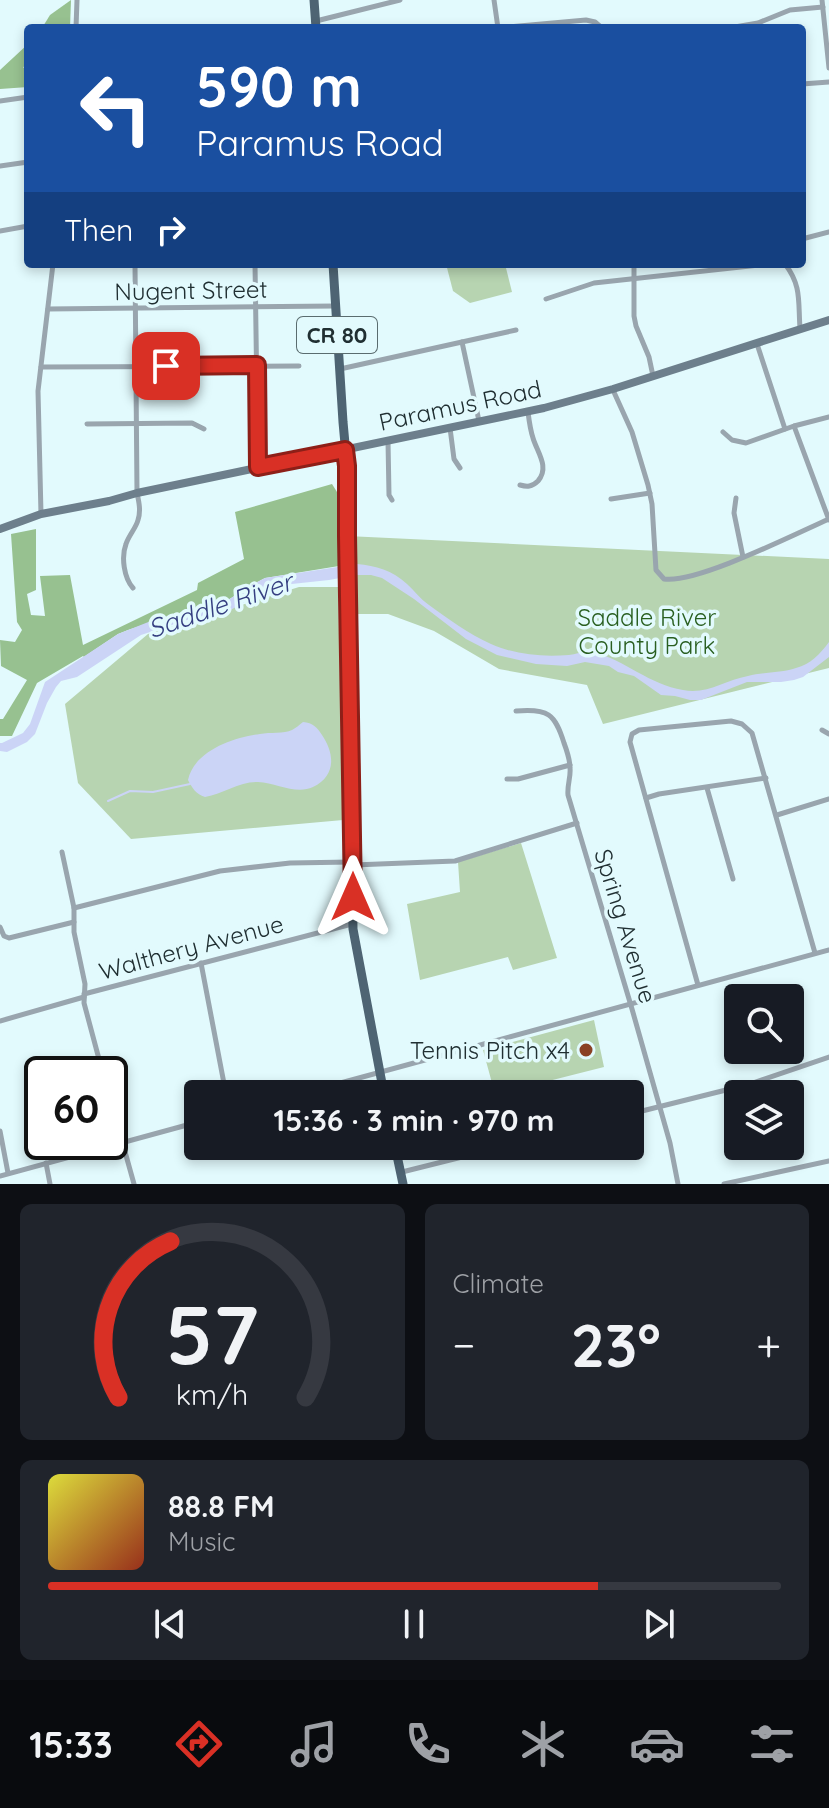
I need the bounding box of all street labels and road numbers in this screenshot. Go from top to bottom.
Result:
street label: Nugent Street [114,274,268,306]
road number: CR 80 [297,317,377,353]
street label: Paramus Road [376,373,544,437]
street label: Spring Avenue [588,845,664,1007]
street label: Walthery Avenue [95,908,287,986]

